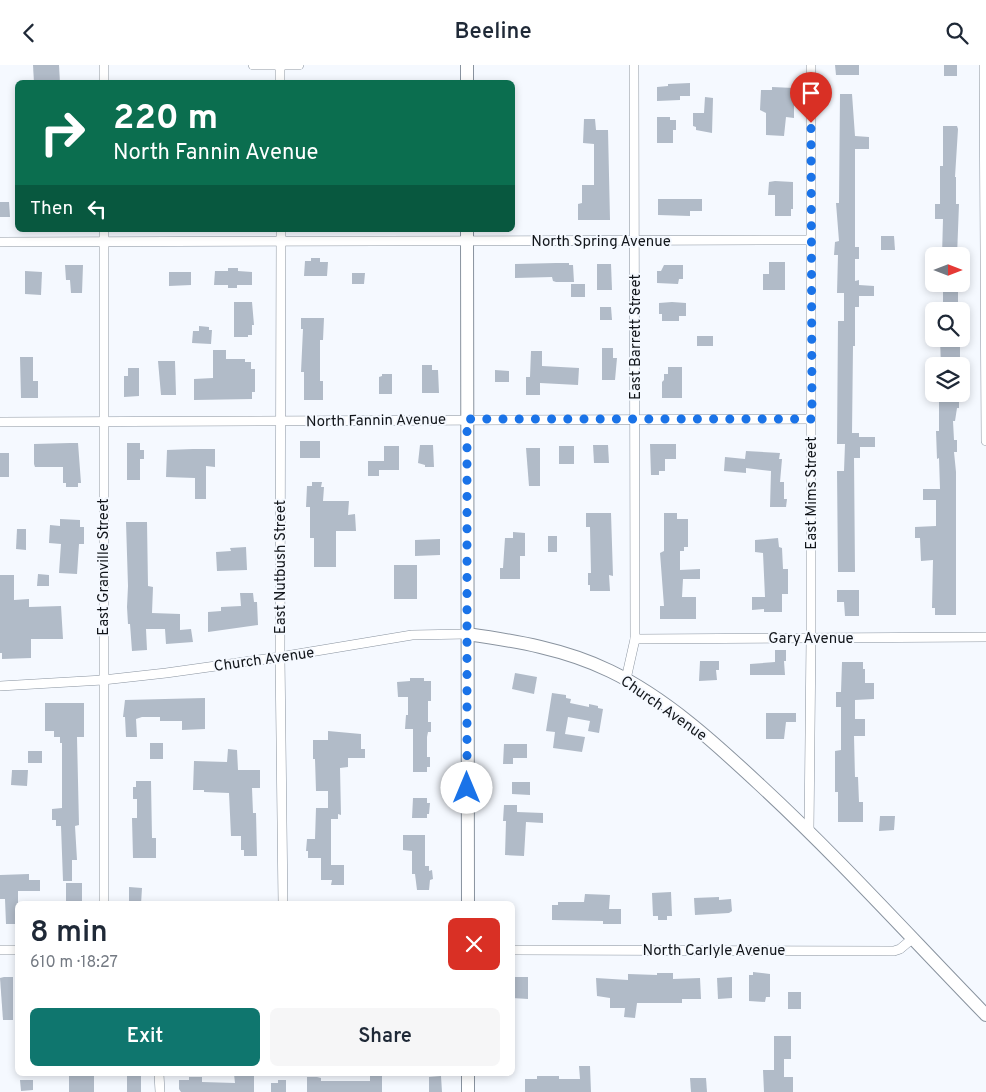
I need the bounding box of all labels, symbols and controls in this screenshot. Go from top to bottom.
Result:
icon: back [15,19,43,47]
text: Beeline [454,19,532,46]
icon: search [943,19,971,47]
pin [790,72,832,123]
icon: arrive [797,79,825,107]
text: 220 m [113,97,218,141]
icon: right [30,100,95,165]
text: North Fannin Avenue [113,140,318,167]
icon: left [83,195,111,223]
text: Then [30,197,73,221]
street label: North Spring Avenue [531,233,671,252]
north arrow [925,247,970,293]
map controls [925,247,970,402]
street label: East Barrett Street [627,274,646,400]
button: search [925,302,970,347]
button: layers [925,357,970,402]
street label: North Fannin Avenue [306,411,446,432]
street label: East Mims Street [803,436,822,550]
street label: East Granville Street [95,498,114,636]
street label: East Nutbush Street [272,500,291,634]
street label: Gary Avenue [768,630,854,649]
street label: Church Avenue [213,644,316,677]
street label: Church Avenue [616,672,710,746]
position arrow [440,761,492,813]
text: 8 min [30,915,108,952]
button: close [448,918,500,970]
street label: North Carlyle Avenue [643,942,785,961]
text: 610 m · 18:27 [30,953,118,973]
button: Exit [30,1008,260,1066]
button: Share [270,1008,500,1066]

